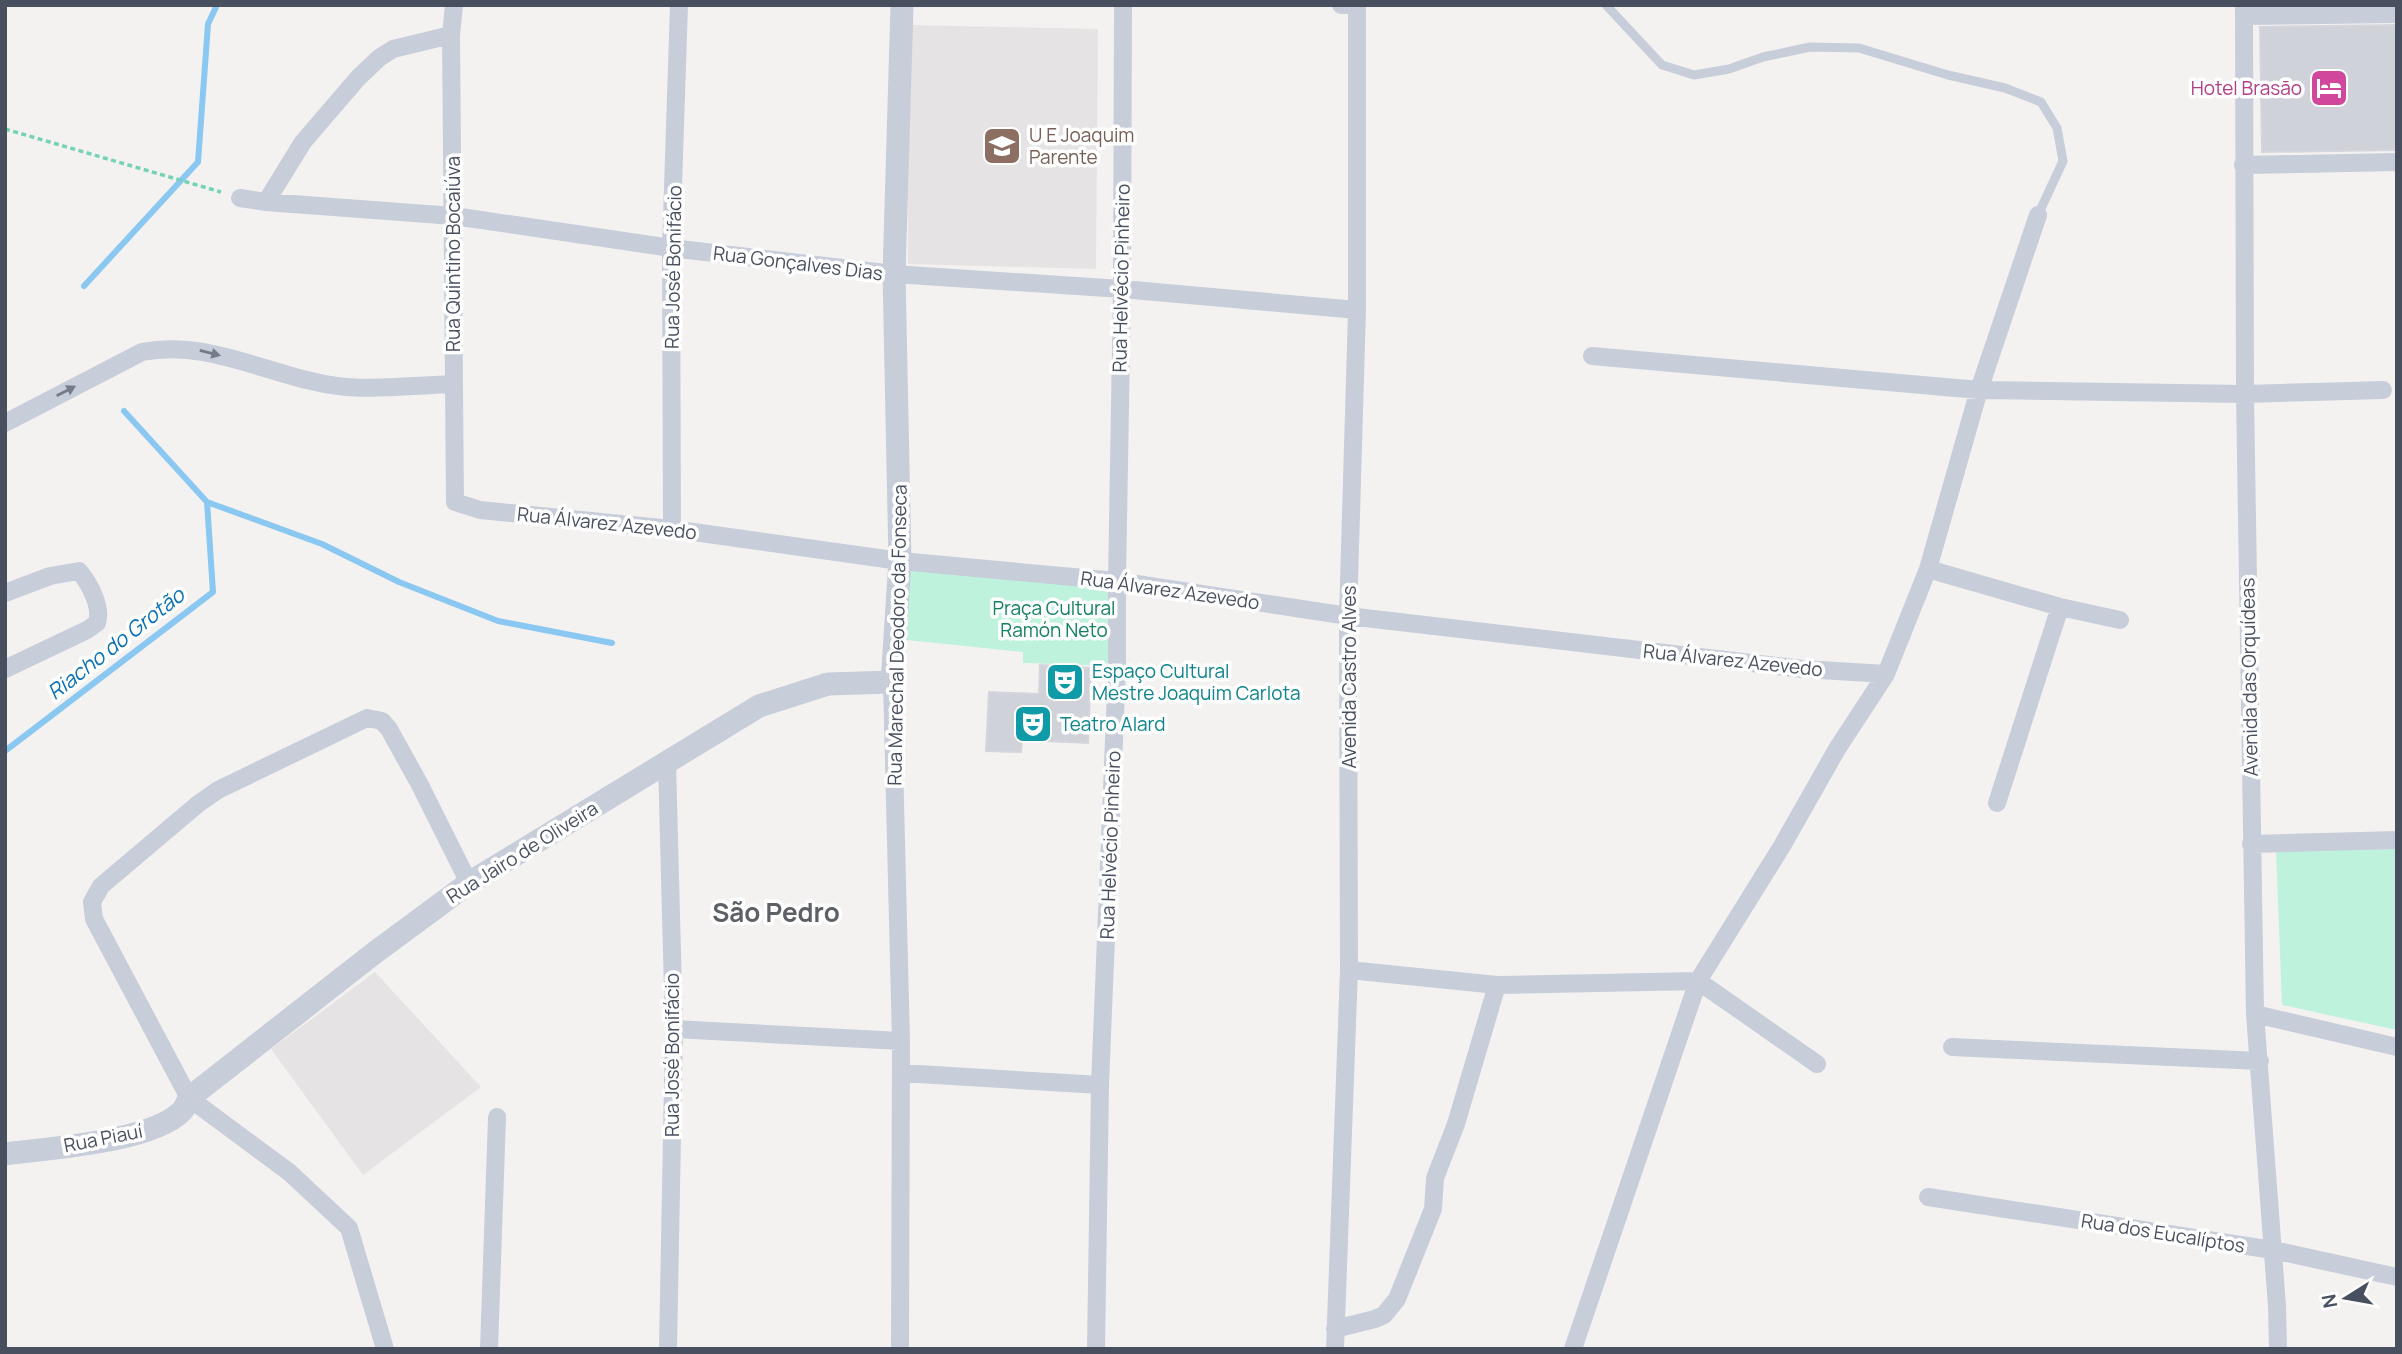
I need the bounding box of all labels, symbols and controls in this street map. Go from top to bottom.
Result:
hotel icon: Hotel Brasão [2308,67,2350,109]
place label: Hotel Brasão [2191,75,2302,101]
place label: U E Joaquim Parente [1029,122,1134,170]
school or university icon: U E Joaquim Parente [981,125,1023,167]
street label: Rua Quintino Bocaiúva [440,156,466,352]
street label: Rua Helvécio Pinheiro [1106,184,1136,372]
street label: Rua José Bonifácio [659,185,687,349]
street label: Rua Gonçalves Dias [712,240,884,286]
one-way arrow [199,348,221,359]
one-way arrow [56,386,76,397]
street label: Rua Marechal Deodoro da Fonseca [881,484,913,786]
street label: Rua Álvarez Azevedo [516,501,698,545]
street label: Rua Álvarez Azevedo [1079,565,1261,615]
street label: Avenida das Orquídeas [2234,577,2264,777]
water label: Riacho do Grotão [41,580,191,706]
street label: Avenida Castro Alves [1336,585,1362,768]
park label: Praça Cultural Ramón Neto [993,595,1115,643]
street label: Rua Álvarez Azevedo [1642,638,1824,682]
place label: Espaço Cultural Mestre Joaquim Carlota [1092,658,1301,706]
theatre icon: Espaço Cultural Mestre Joaquim Carlota [1044,661,1086,703]
theatre icon: Teatro Alard [1012,703,1054,745]
place label: Teatro Alard [1060,711,1166,737]
street label: Rua Helvécio Pinheiro [1094,750,1126,940]
street label: Rua Jairo de Oliveira [441,795,603,909]
district label: São Pedro [712,894,840,930]
street label: Rua José Bonifácio [659,973,685,1137]
street label: Rua Piauí [61,1118,145,1158]
street label: Rua dos Eucalíptos [2079,1207,2247,1259]
north arrow [2311,1263,2381,1333]
text: N [2315,1292,2343,1310]

